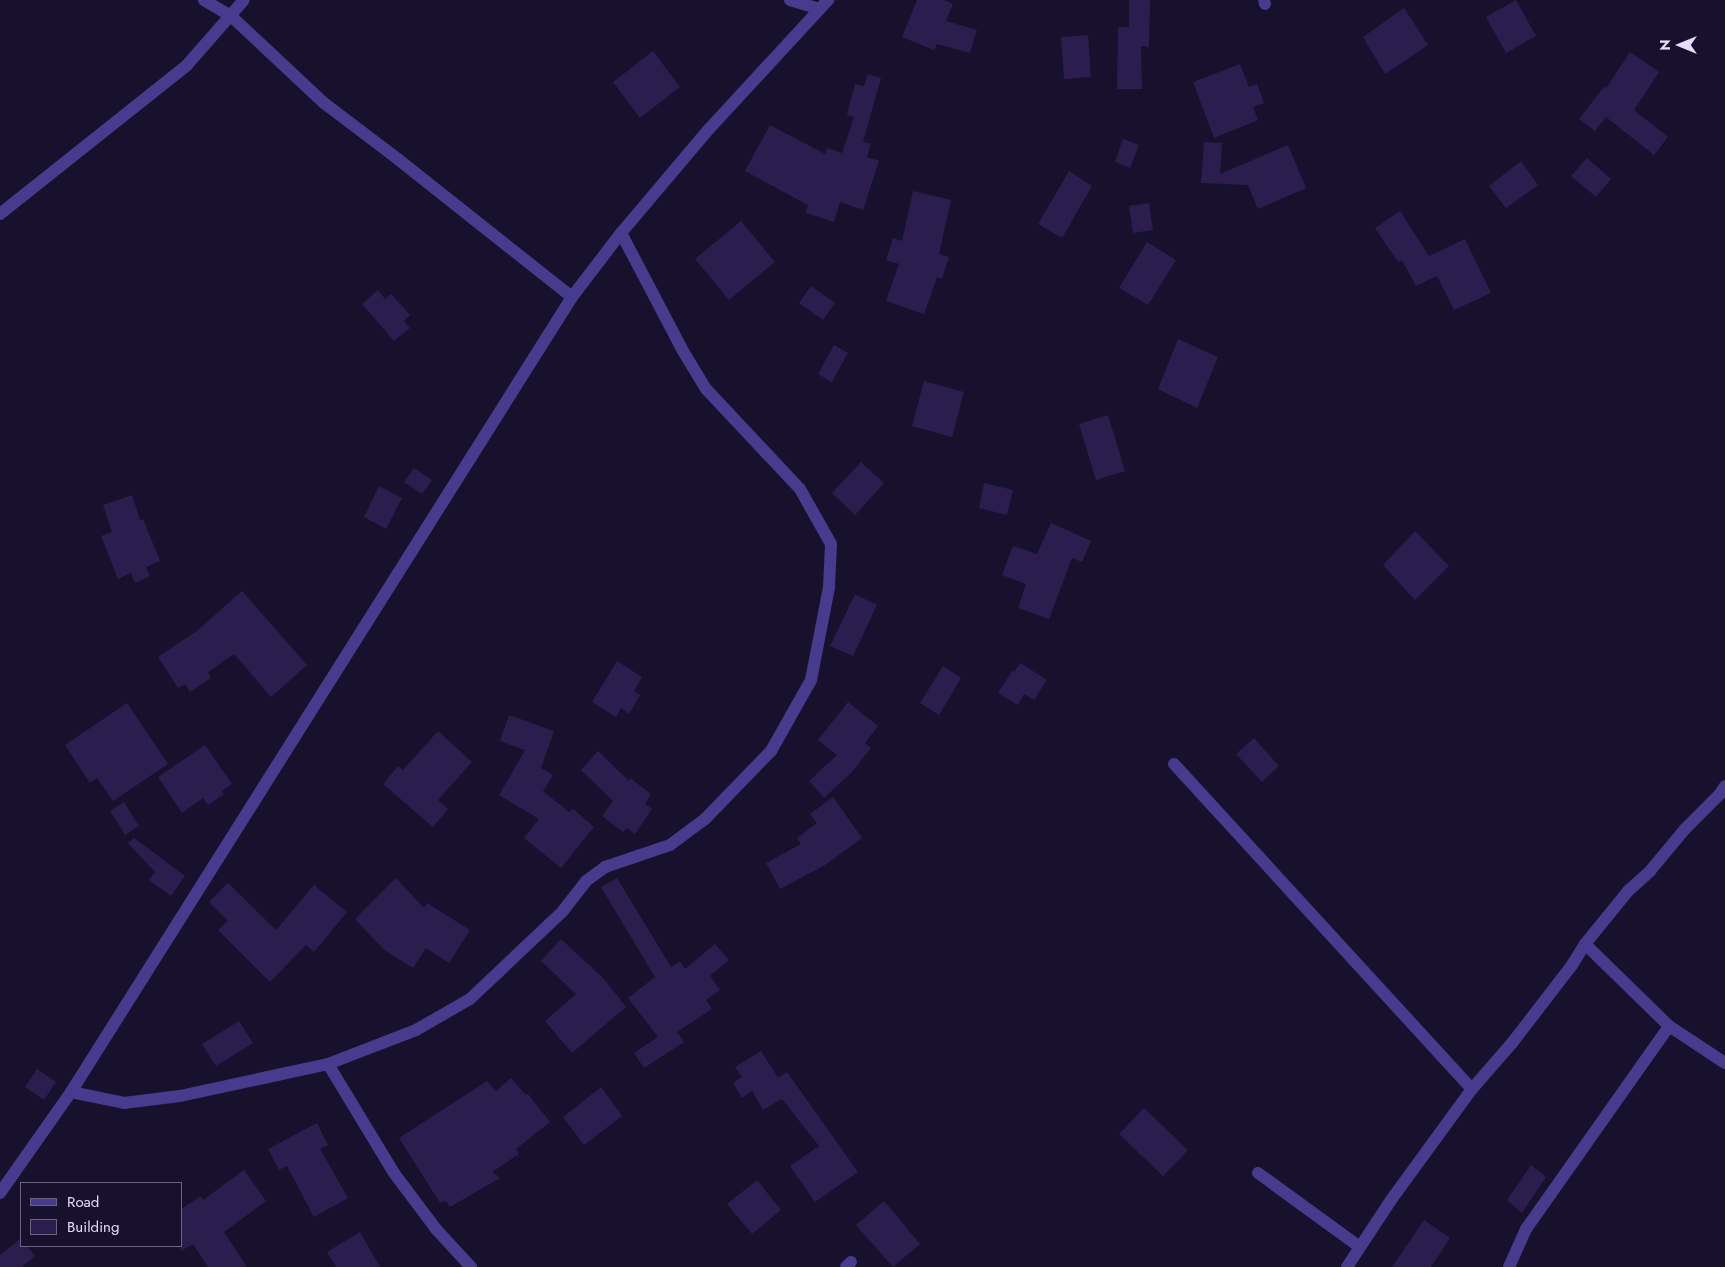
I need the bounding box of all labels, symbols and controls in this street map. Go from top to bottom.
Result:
north arrow [1655,20,1705,70]
text: N [1655,39,1675,51]
legend [20,1182,182,1247]
text: Road [67,1191,99,1213]
text: Building [67,1216,119,1238]

